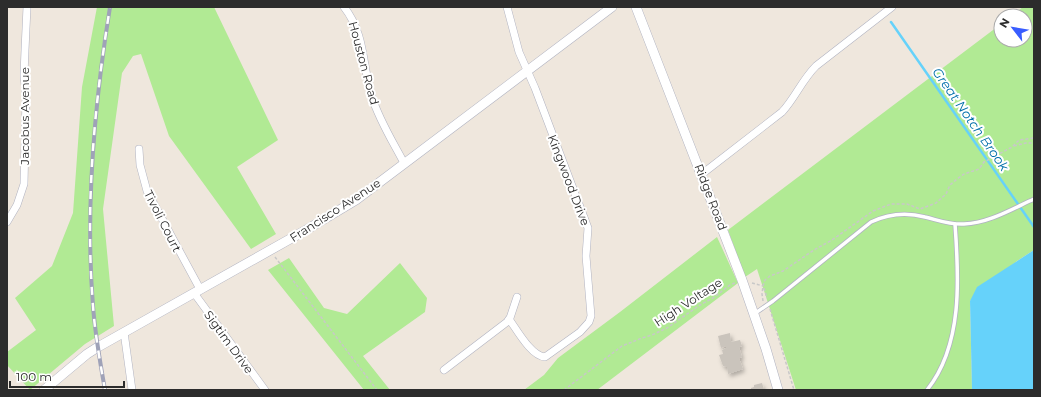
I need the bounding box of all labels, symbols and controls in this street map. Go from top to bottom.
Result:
north arrow [993,8,1033,48]
text: N [996,15,1013,30]
street label: Houston Road [346,20,382,106]
water label: Great Notch Brook [929,64,1013,175]
street label: Jacobus Avenue [17,67,32,166]
street label: Kingwood Drive [545,132,593,228]
street label: Ridge Road [691,162,731,232]
street label: Francisco Avenue [287,175,383,245]
street label: Tivoli Court [141,188,185,254]
street label: High Voltage [651,274,725,330]
street label: Sigtim Drive [201,308,257,376]
scale bar [10,363,124,389]
text: 100 m [16,369,52,384]

